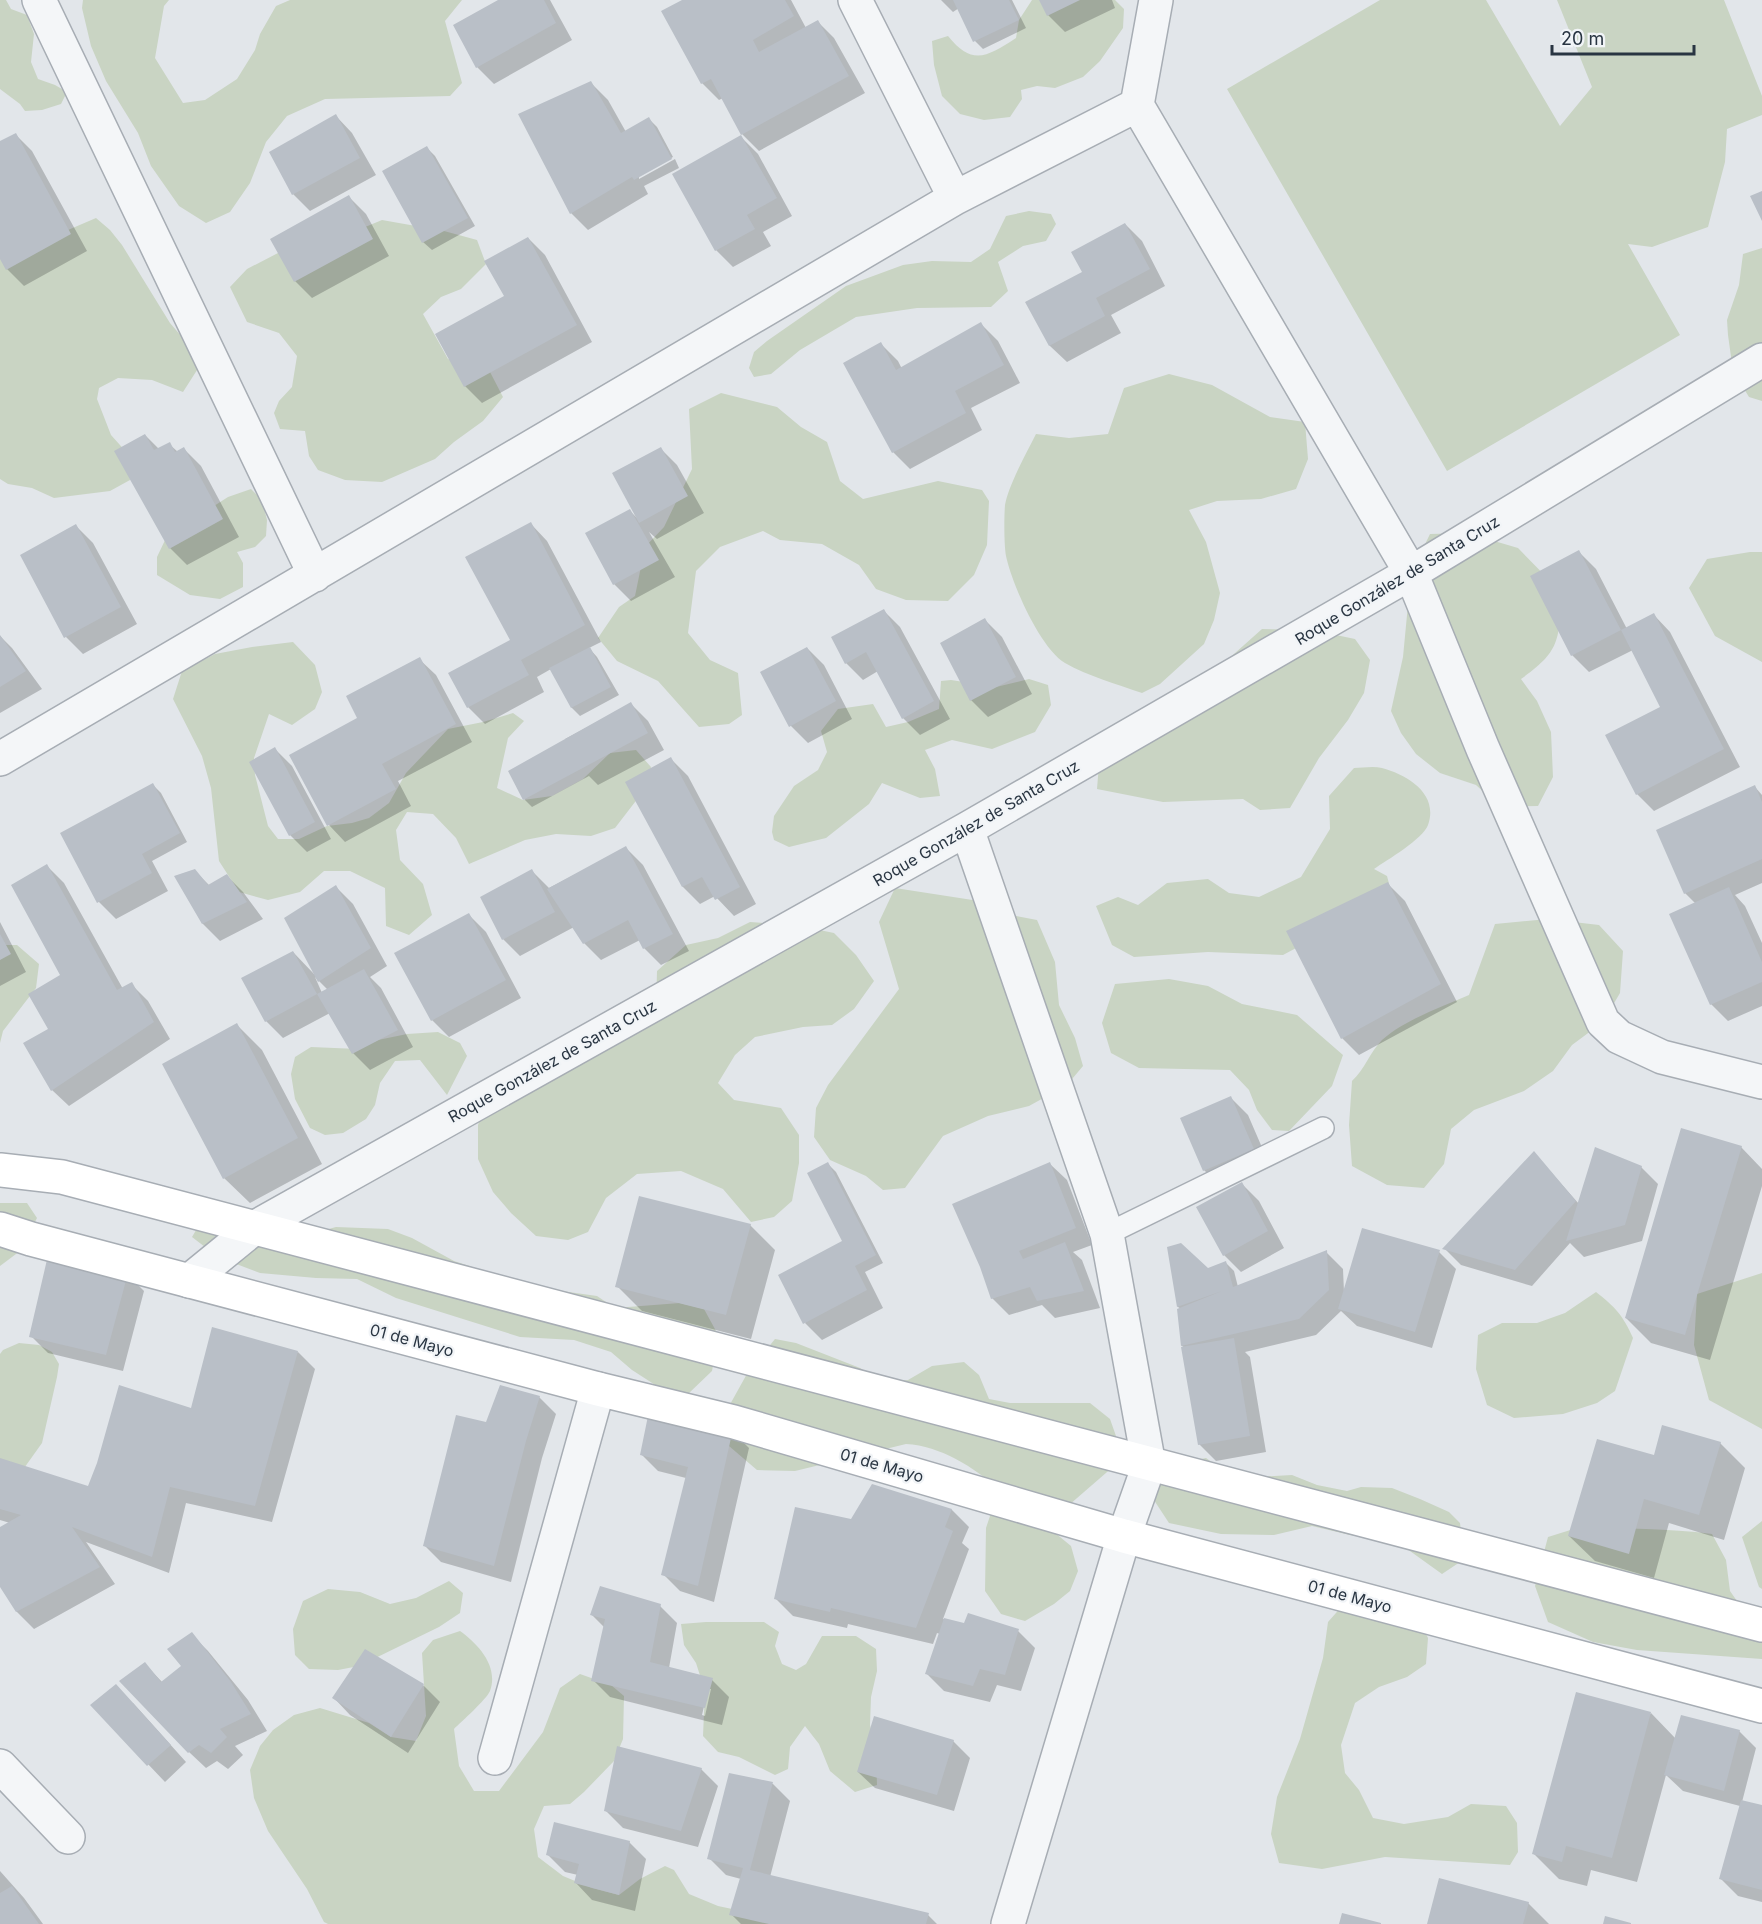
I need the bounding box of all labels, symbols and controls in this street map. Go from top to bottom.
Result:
scale bar [1552,18,1694,56]
text: 20 m [1561,28,1604,49]
street label: Roque González de Santa Cruz [1291,511,1503,649]
street label: Roque González de Santa Cruz [869,756,1083,890]
street label: Roque González de Santa Cruz [444,995,660,1127]
street label: 01 de Mayo [368,1319,456,1361]
street label: 01 de Mayo [838,1444,926,1486]
street label: 01 de Mayo [1306,1575,1394,1617]

